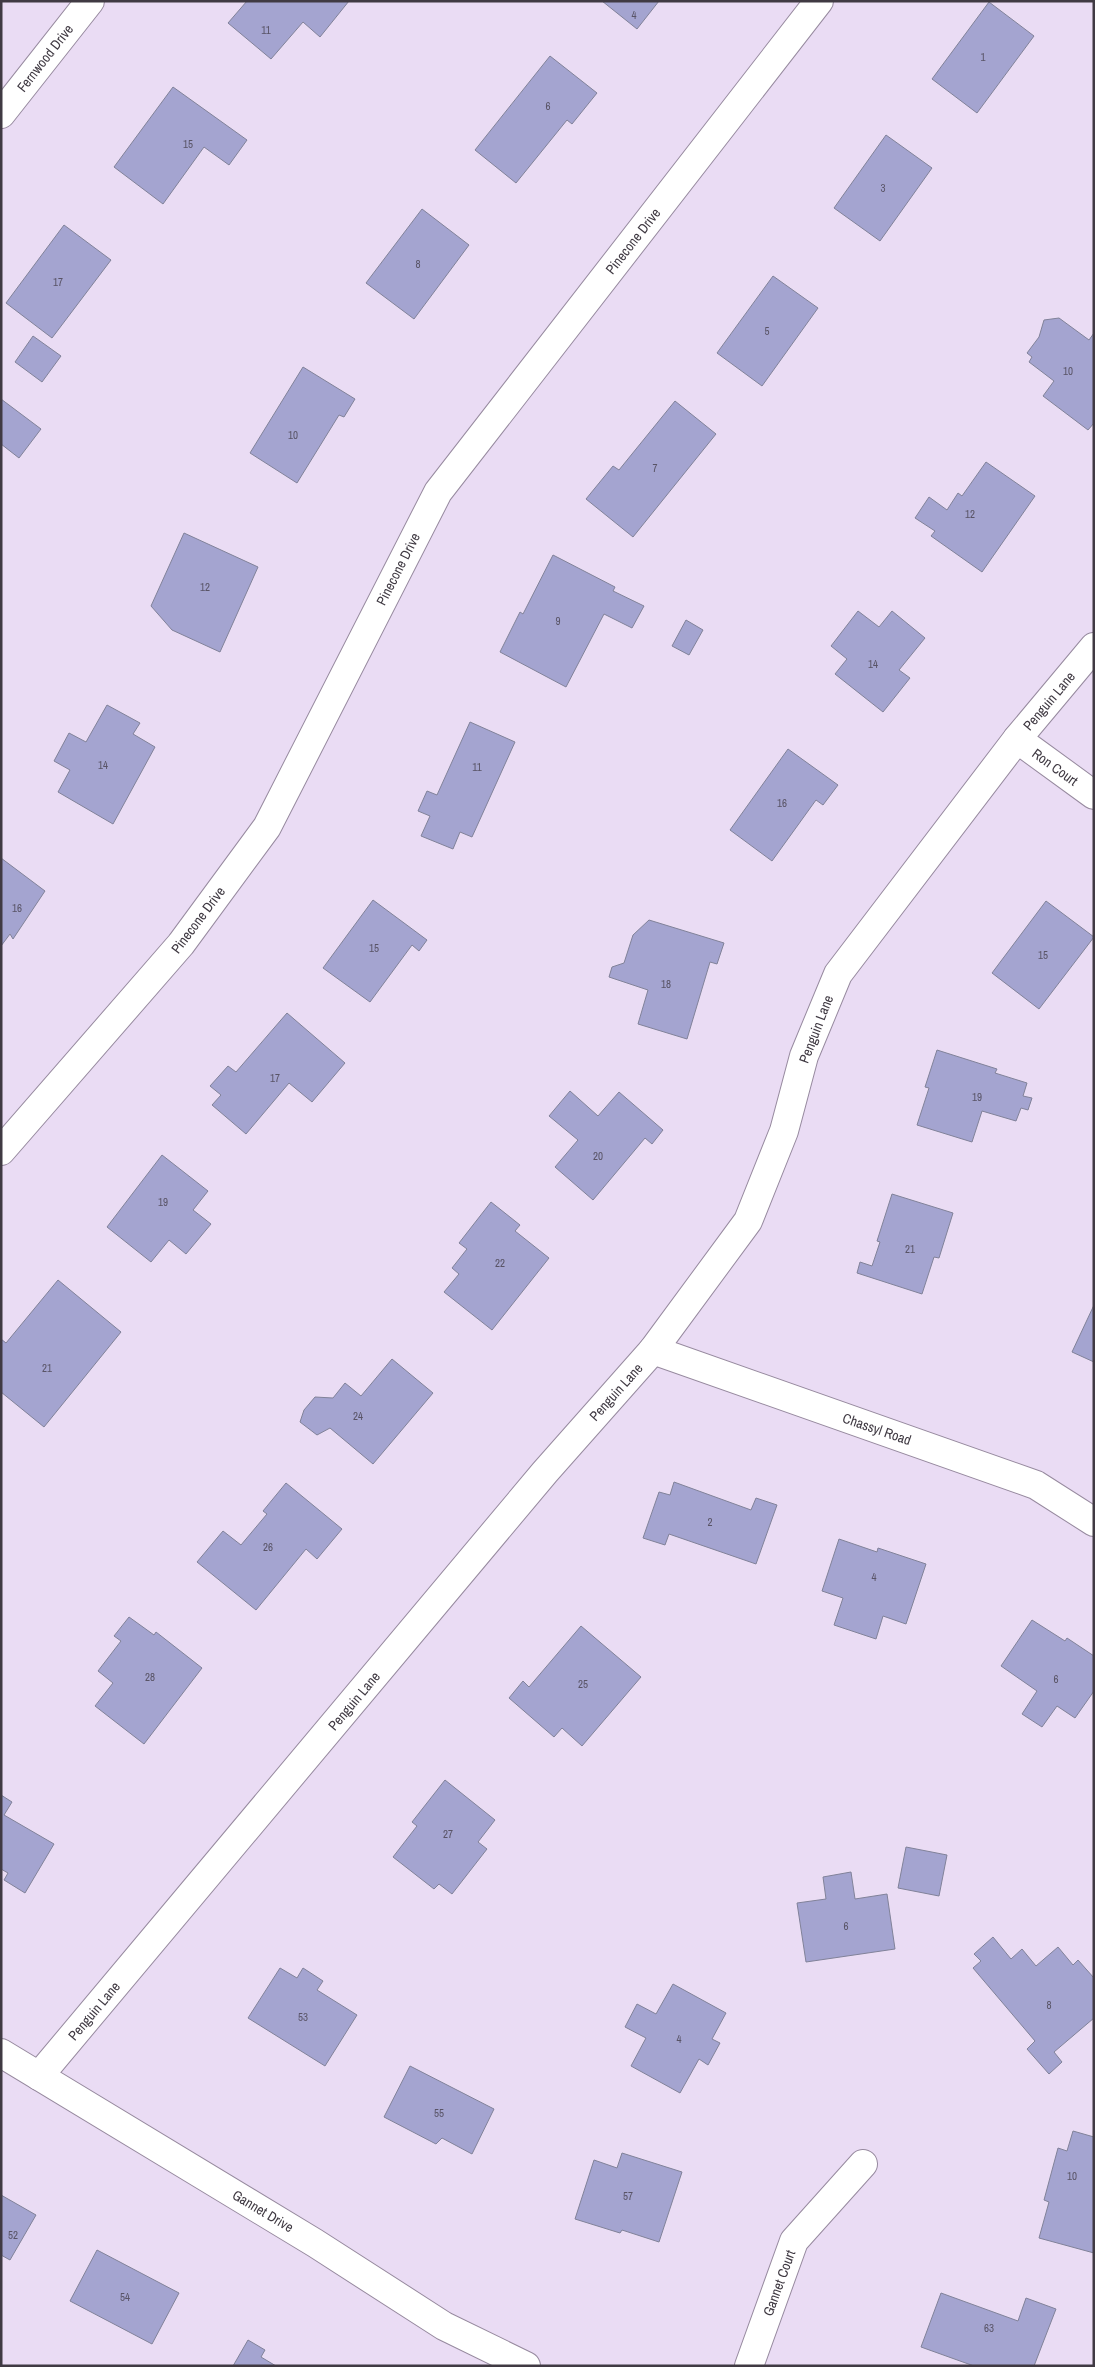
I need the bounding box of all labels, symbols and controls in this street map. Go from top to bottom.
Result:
house number: 4 [631,8,637,22]
street label: Fernwood Drive [13,21,77,95]
house number: 11 [261,23,271,37]
house number: 1 [980,50,986,64]
house number: 6 [545,99,551,113]
house number: 15 [183,137,193,151]
house number: 3 [880,181,886,195]
street label: Pinecone Drive [602,204,664,278]
house number: 8 [415,257,421,271]
house number: 17 [53,275,63,289]
house number: 5 [764,324,770,338]
house number: 10 [1063,364,1073,378]
house number: 10 [288,428,298,442]
house number: 7 [652,461,658,475]
house number: 12 [965,507,975,521]
street label: Pinecone Drive [372,530,424,608]
house number: 12 [200,580,210,594]
house number: 9 [555,614,561,628]
house number: 14 [868,657,878,671]
street label: Penguin Lane [1019,668,1079,734]
street label: Ron Court [1029,744,1081,790]
house number: 14 [98,758,108,772]
house number: 11 [472,760,482,774]
house number: 16 [777,796,787,810]
street label: Pinecone Drive [167,883,229,957]
house number: 16 [12,901,22,915]
house number: 15 [369,941,379,955]
house number: 15 [1038,948,1048,962]
house number: 18 [661,977,671,991]
street label: Penguin Lane [795,992,837,1066]
house number: 17 [270,1071,280,1085]
house number: 19 [972,1090,982,1104]
house number: 20 [593,1149,603,1163]
house number: 19 [158,1195,168,1209]
house number: 21 [905,1242,915,1256]
house number: 22 [495,1256,505,1270]
street label: Penguin Lane [585,1359,647,1425]
house number: 21 [42,1361,52,1375]
house number: 24 [353,1409,363,1423]
street label: Chassyl Road [840,1409,914,1449]
house number: 2 [707,1515,713,1529]
house number: 26 [263,1540,273,1554]
house number: 4 [871,1570,877,1584]
street label: Penguin Lane [324,1668,384,1734]
house number: 28 [145,1670,155,1684]
house number: 6 [1053,1672,1059,1686]
house number: 25 [578,1677,588,1691]
house number: 27 [443,1827,453,1841]
house number: 6 [843,1919,849,1933]
street label: Penguin Lane [64,1978,124,2044]
house number: 8 [1046,1998,1052,2012]
house number: 53 [298,2010,308,2024]
house number: 4 [676,2032,682,2046]
house number: 55 [434,2106,444,2120]
house number: 10 [1067,2169,1077,2183]
street label: Gannet Drive [229,2186,297,2236]
house number: 57 [623,2189,633,2203]
house number: 52 [8,2228,18,2242]
street label: Gannet Court [759,2248,799,2318]
house number: 54 [120,2290,130,2304]
house number: 63 [984,2321,994,2335]

